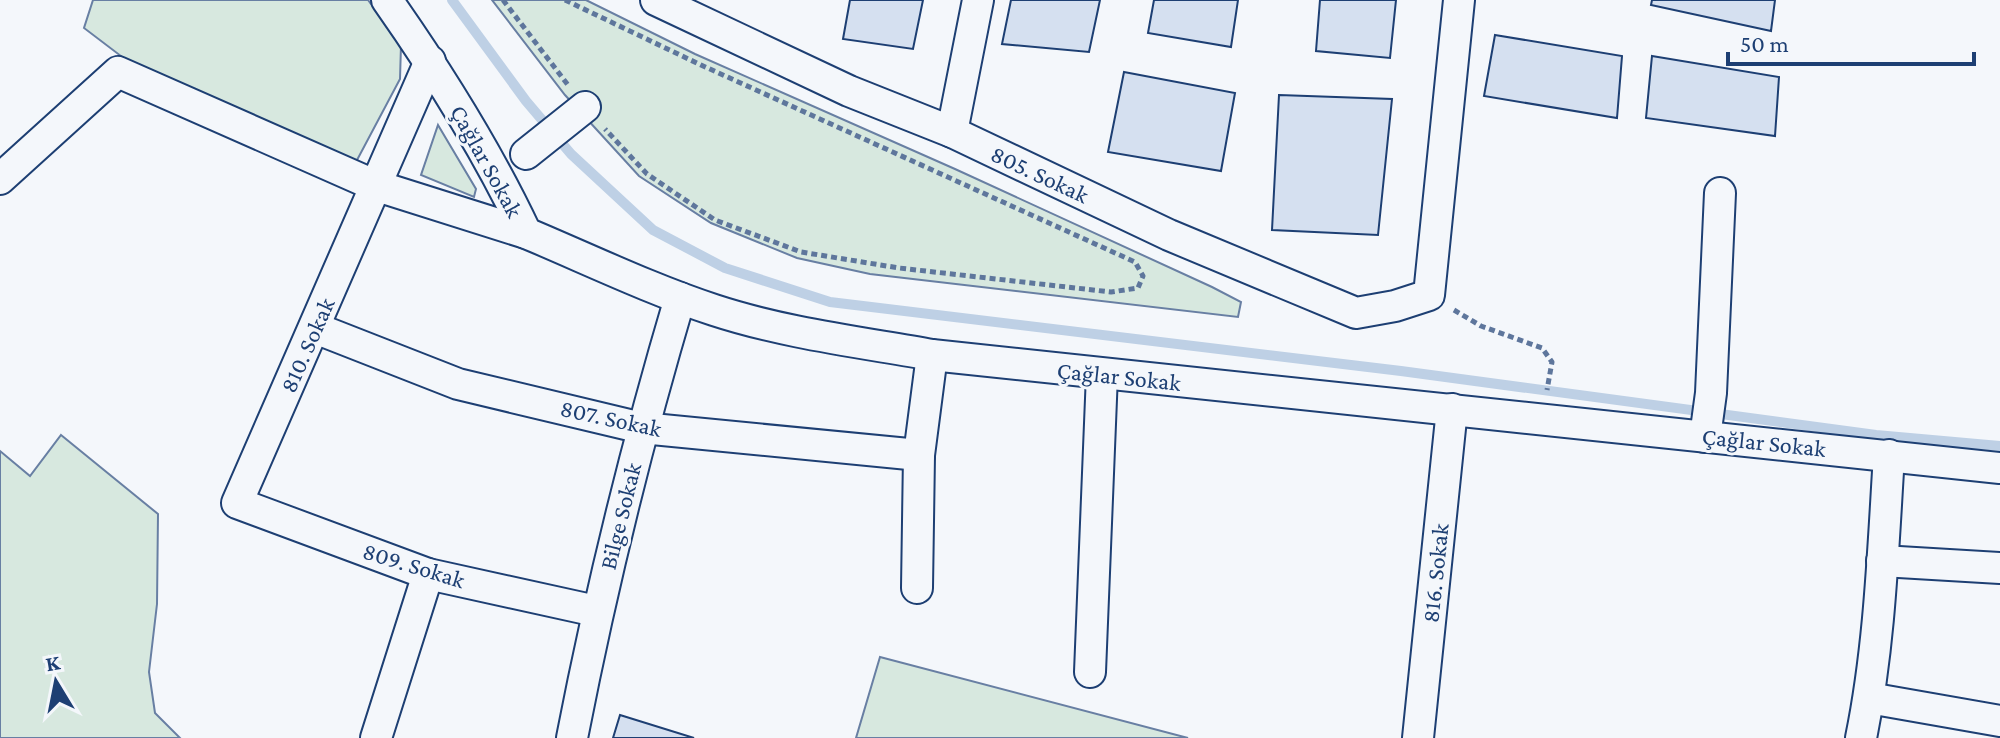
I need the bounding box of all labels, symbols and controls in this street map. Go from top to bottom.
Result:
scale bar [1728,16,1974,66]
text: 50 m [1740,30,1789,57]
street label: Çağlar Sokak [445,100,529,222]
street label: 805. Sokak [987,140,1094,209]
street label: 810. Sokak [274,293,340,397]
street label: Çağlar Sokak [1056,356,1183,396]
street label: 807. Sokak [558,394,665,442]
street label: Çağlar Sokak [1701,422,1828,462]
street label: Bilge Sokak [594,459,646,572]
street label: 816. Sokak [1416,521,1454,624]
street label: 809. Sokak [360,537,469,593]
north arrow [16,642,96,722]
text: K [44,649,63,676]

